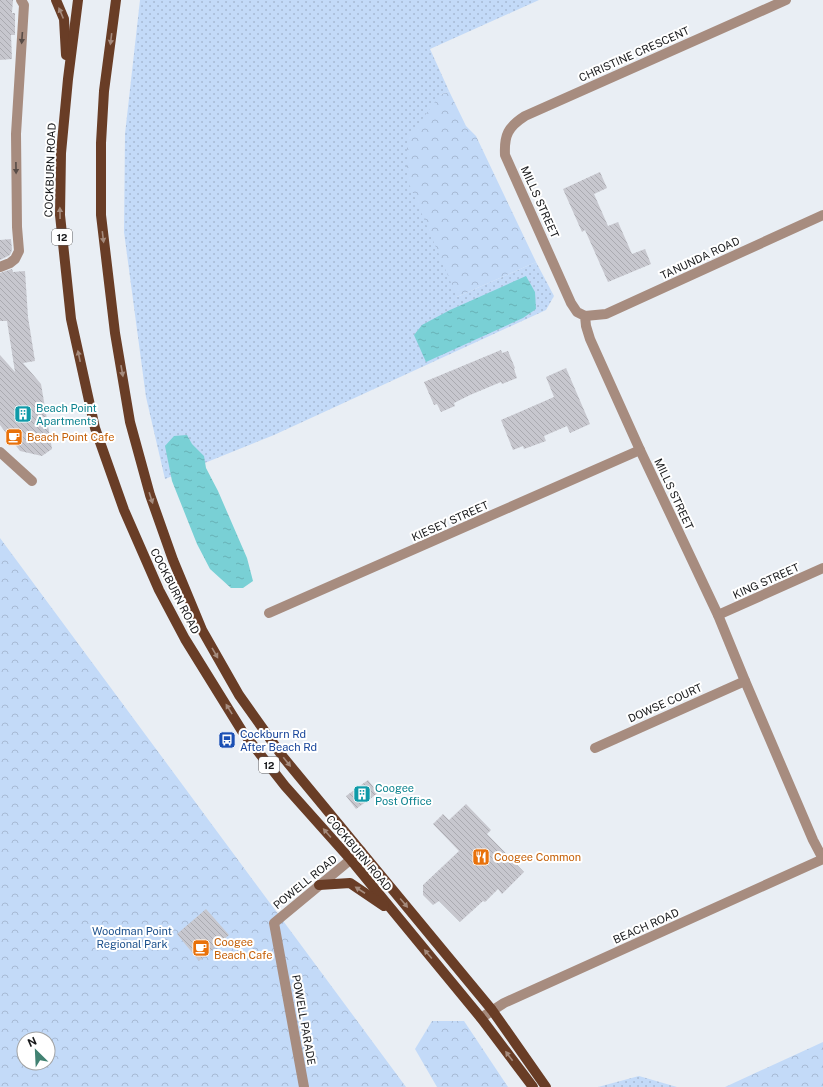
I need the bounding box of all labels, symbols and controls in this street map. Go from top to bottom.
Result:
one-way arrow [58,7,64,18]
street label: CHRISTINE CRESCENT [577,24,691,84]
one-way arrow [18,32,25,44]
one-way arrow [108,33,114,45]
street label: COCKBURN ROAD [42,122,58,218]
one-way arrow [13,162,19,175]
street label: MILLS STREET [519,164,561,240]
one-way arrow [57,206,63,219]
road number: 12 [52,229,72,245]
one-way arrow [100,231,106,243]
street label: TANUNDA ROAD [659,234,742,282]
one-way arrow [76,350,82,362]
one-way arrow [119,365,125,378]
place label: Beach Point Apartments [36,402,97,427]
building icon: Beach Point Apartments [13,404,33,424]
cafe icon: Beach Point Cafe [4,427,24,447]
place label: Beach Point Cafe [27,431,114,443]
street label: MILLS STREET [652,456,696,532]
one-way arrow [149,492,155,504]
street label: KIESEY STREET [410,499,491,543]
street label: COCKBURN ROAD [148,546,202,636]
street label: KING STREET [731,561,801,601]
one-way arrow [212,647,219,659]
street label: DOWSE COURT [626,681,704,725]
one-way arrow [225,704,233,714]
place label: Cockburn Rd After Beach Rd [240,728,317,753]
bus stop icon: Cockburn Rd After Beach Rd [217,730,237,750]
one-way arrow [282,756,291,767]
road number: 12 [259,757,279,773]
place label: Coogee Post Office [375,782,432,807]
building icon: Coogee Post Office [352,784,372,804]
street label: COCKBURN ROAD [324,813,394,893]
one-way arrow [322,828,332,838]
restaurant icon: Coogee Common [471,847,491,867]
place label: Coogee Common [494,851,581,863]
street label: POWELL ROAD [271,853,339,911]
one-way arrow [355,886,365,894]
one-way arrow [399,897,408,908]
street label: BEACH ROAD [611,906,681,946]
park label: Woodman Point Regional Park [92,925,172,950]
place label: Coogee Beach Cafe [214,936,273,961]
cafe icon: Coogee Beach Cafe [191,938,211,958]
one-way arrow [424,949,433,959]
street label: POWELL PARADE [290,974,318,1066]
north arrow [16,1031,56,1071]
text: N [26,1035,38,1049]
one-way arrow [505,1050,513,1061]

